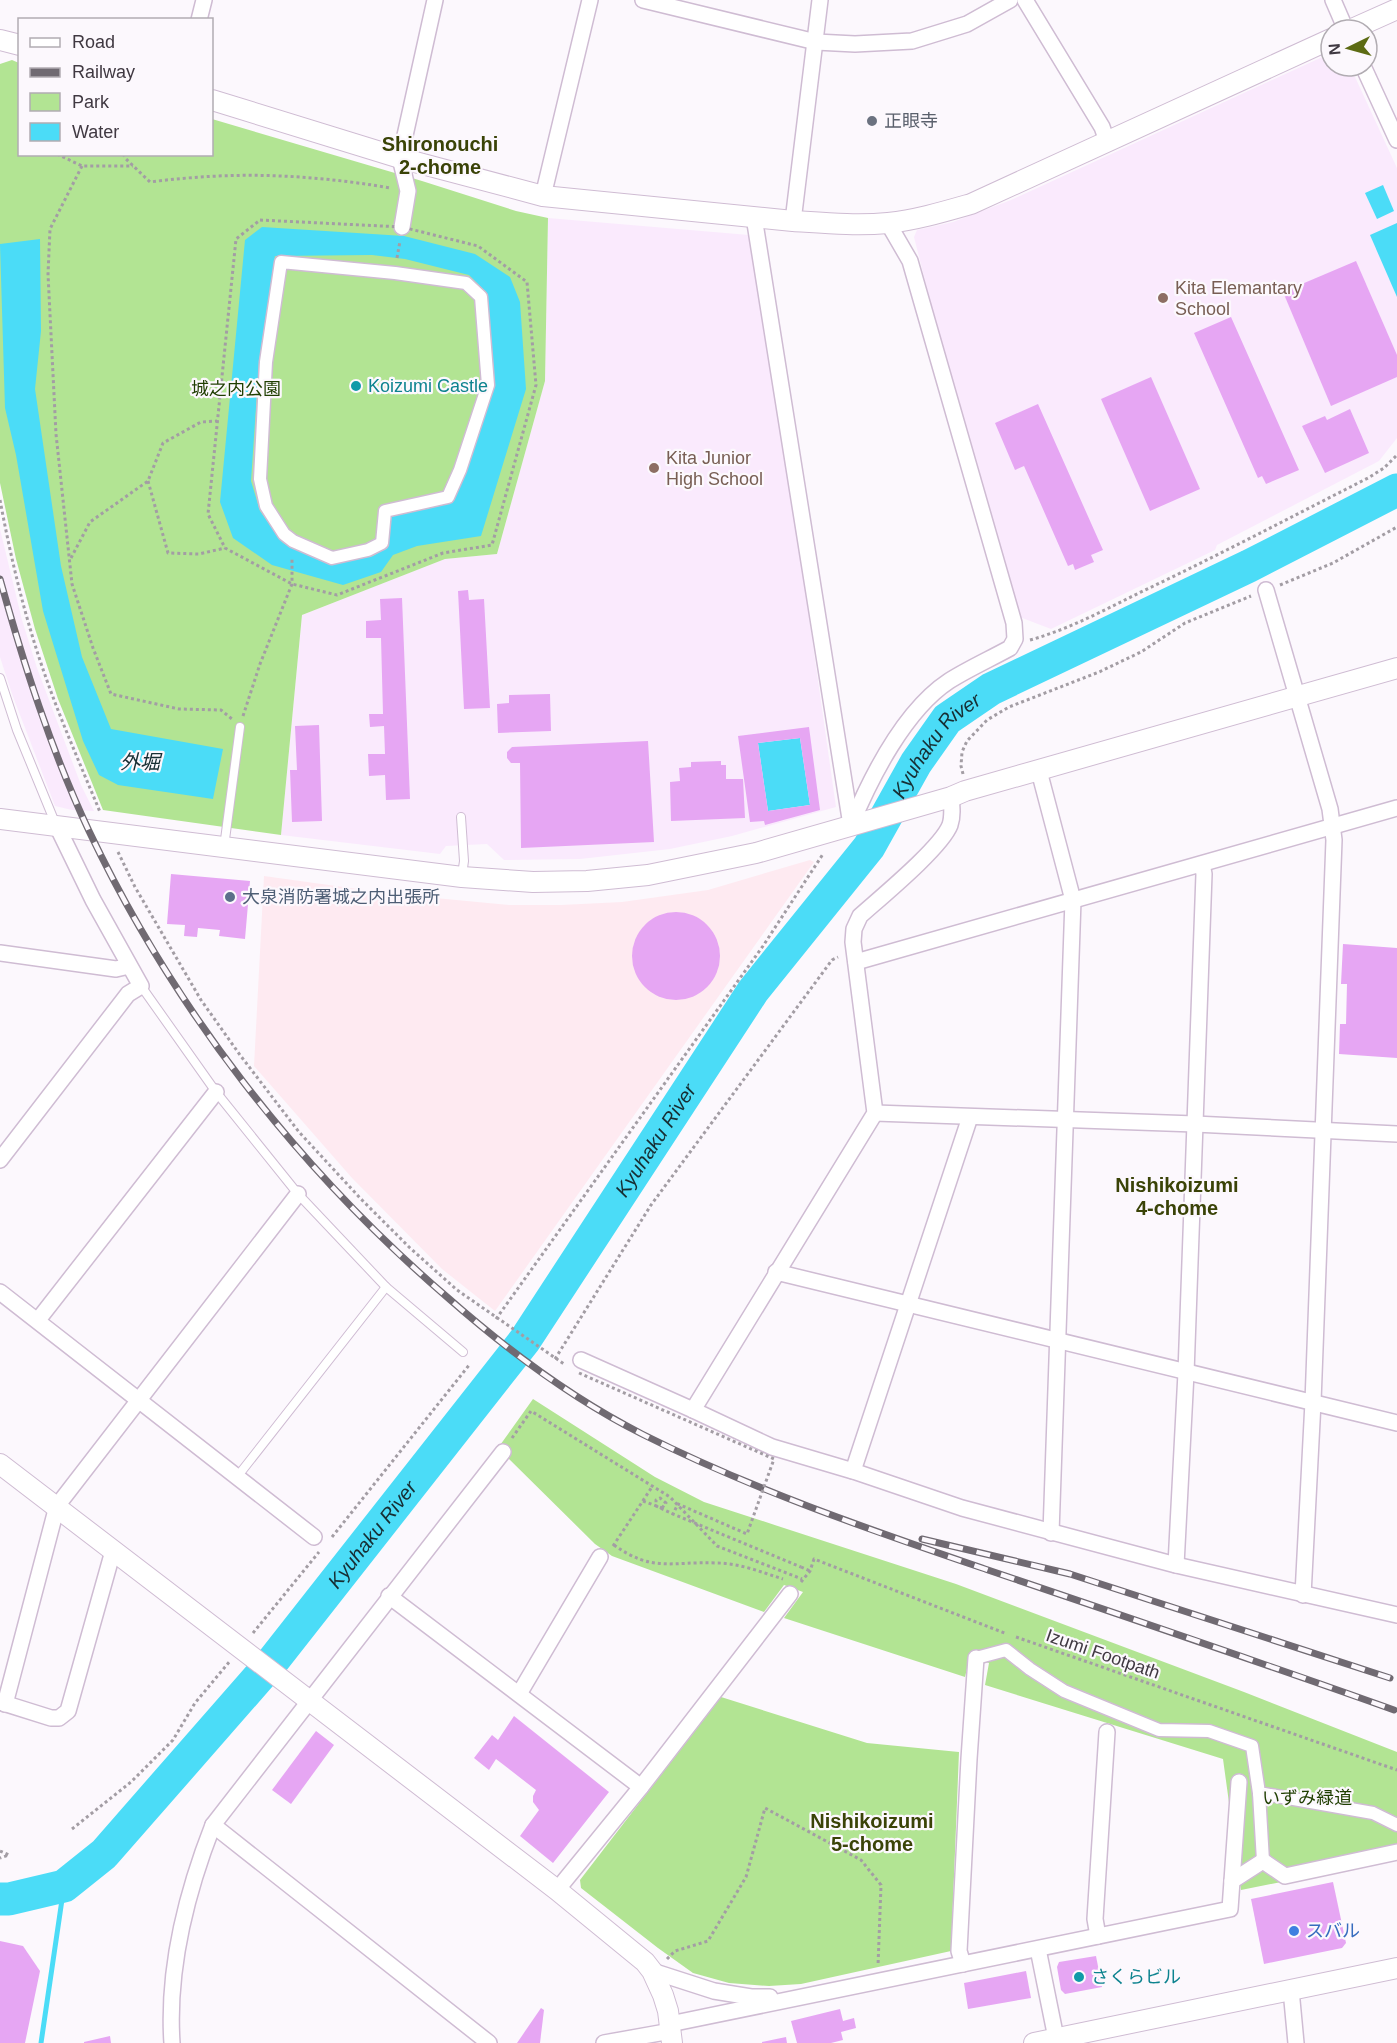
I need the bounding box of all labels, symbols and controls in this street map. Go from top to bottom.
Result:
legend [18,18,213,156]
north arrow [1319,18,1379,78]
text: Road [72,32,115,52]
text: N [1326,43,1344,56]
text: Railway [72,62,135,82]
text: Park [72,92,110,112]
place label: 正眼寺 [884,111,938,131]
marker: 正眼寺 [865,114,879,128]
text: Water [72,122,119,142]
district label: Shironouchi 2-chome [382,133,498,178]
place label: Kita Elemantary School [1175,278,1302,319]
marker: Kita Elemantary School [1156,291,1170,305]
place label: Koizumi Castle [368,376,488,396]
park label: 城之内公園 [191,379,281,399]
marker: Koizumi Castle [349,379,363,393]
place label: Kita Junior High School [666,448,763,489]
marker: Kita Junior High School [647,461,661,475]
water label: Kyuhaku River [888,688,986,802]
water label: 外堀 [120,751,163,773]
place label: 大泉消防署城之内出張所 [242,887,440,907]
marker: 大泉消防署城之内出張所 [223,890,237,904]
water label: Kyuhaku River [611,1079,701,1201]
district label: Nishikoizumi 4-chome [1115,1174,1239,1219]
water label: Kyuhaku River [323,1476,422,1592]
street label: Izumi Footpath [1043,1625,1163,1683]
park label: いずみ緑道 [1262,1788,1352,1808]
district label: Nishikoizumi 5-chome [810,1810,934,1855]
place label: スバル [1306,1921,1360,1941]
marker: スバル [1287,1924,1301,1938]
place label: さくらビル [1091,1967,1181,1987]
marker: さくらビル [1072,1970,1086,1984]

